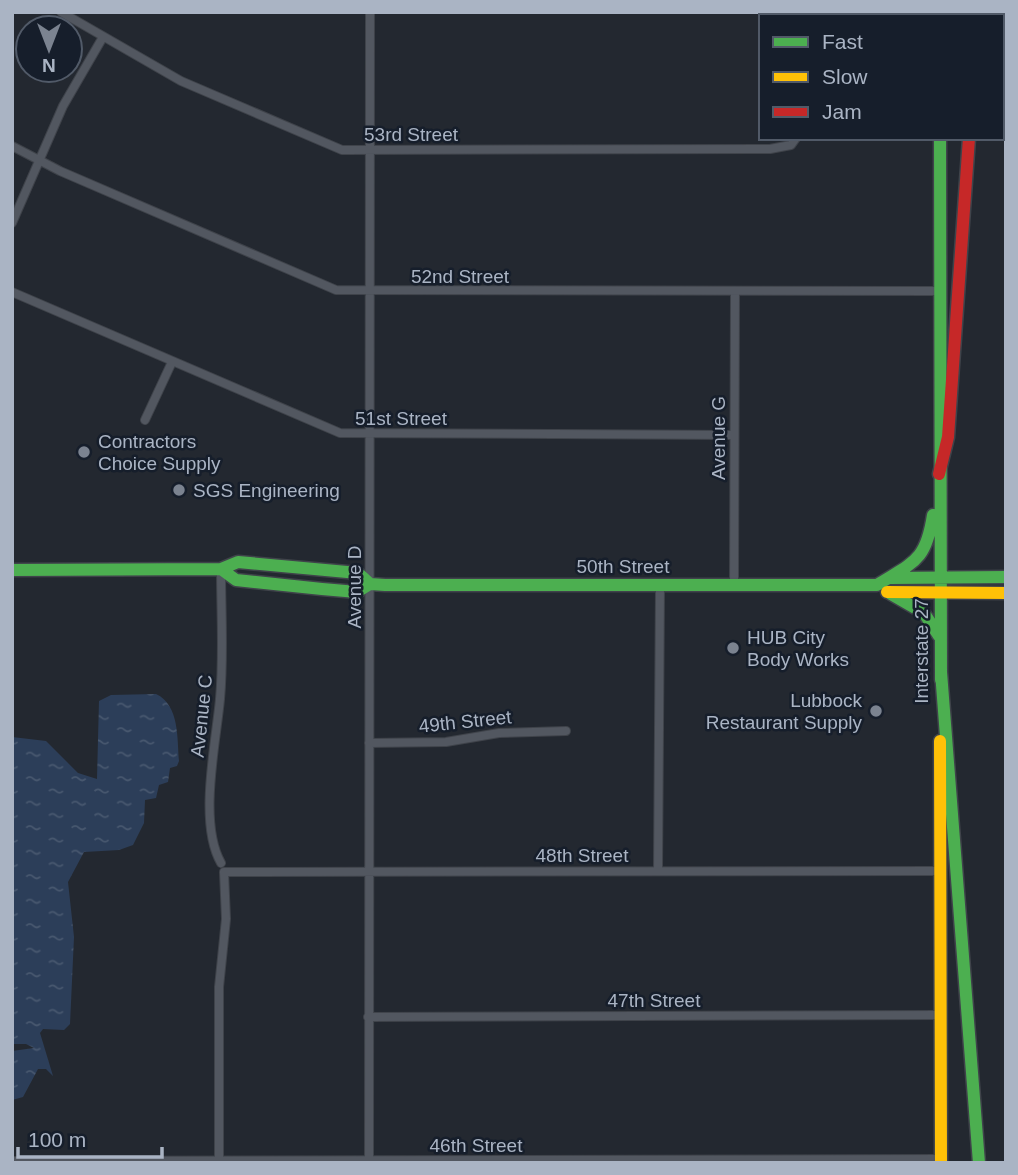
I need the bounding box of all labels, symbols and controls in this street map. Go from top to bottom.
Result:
north arrow [14,14,84,84]
legend [759,14,1004,140]
text: Fast [822,30,863,53]
text: N [42,55,56,76]
text: Slow [822,65,868,88]
text: Jam [822,100,862,123]
street label: 53rd Street [364,124,459,145]
street label: 52nd Street [411,266,510,287]
street label: Avenue G [708,396,729,480]
street label: 51st Street [355,408,448,429]
place label: Contractors Choice Supply [98,431,221,474]
marker: Contractors Choice Supply [76,444,92,460]
place label: SGS Engineering [193,480,340,501]
marker: SGS Engineering [171,482,187,498]
street label: Avenue D [344,545,365,629]
street label: 50th Street [577,556,670,577]
street label: Interstate 27 [911,598,932,704]
place label: HUB City Body Works [747,627,849,670]
marker: HUB City Body Works [725,640,741,656]
street label: Avenue C [187,674,216,758]
place label: Lubbock Restaurant Supply [706,690,862,733]
marker: Lubbock Restaurant Supply [868,703,884,719]
street label: 49th Street [418,706,513,737]
street label: 48th Street [536,845,629,866]
street label: 47th Street [608,990,701,1011]
scale bar [18,1116,161,1160]
text: 100 m [28,1128,86,1151]
street label: 46th Street [430,1135,523,1156]

